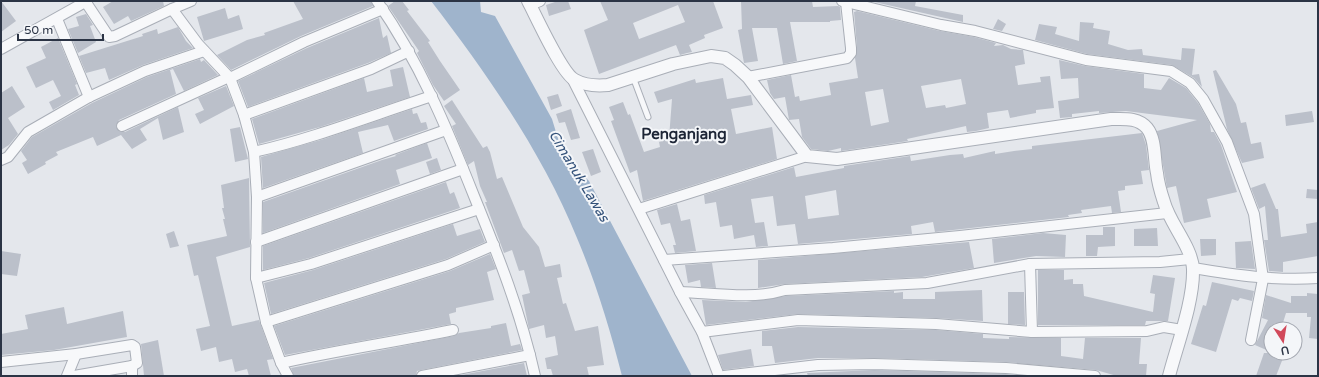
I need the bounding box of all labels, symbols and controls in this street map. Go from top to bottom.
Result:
scale bar [18,16,103,42]
text: 50 m [24,23,53,37]
district label: Penganjang [641,125,727,144]
water label: Cimanuk Lawas [545,127,614,226]
north arrow [1263,321,1303,361]
text: U [1280,343,1290,358]

